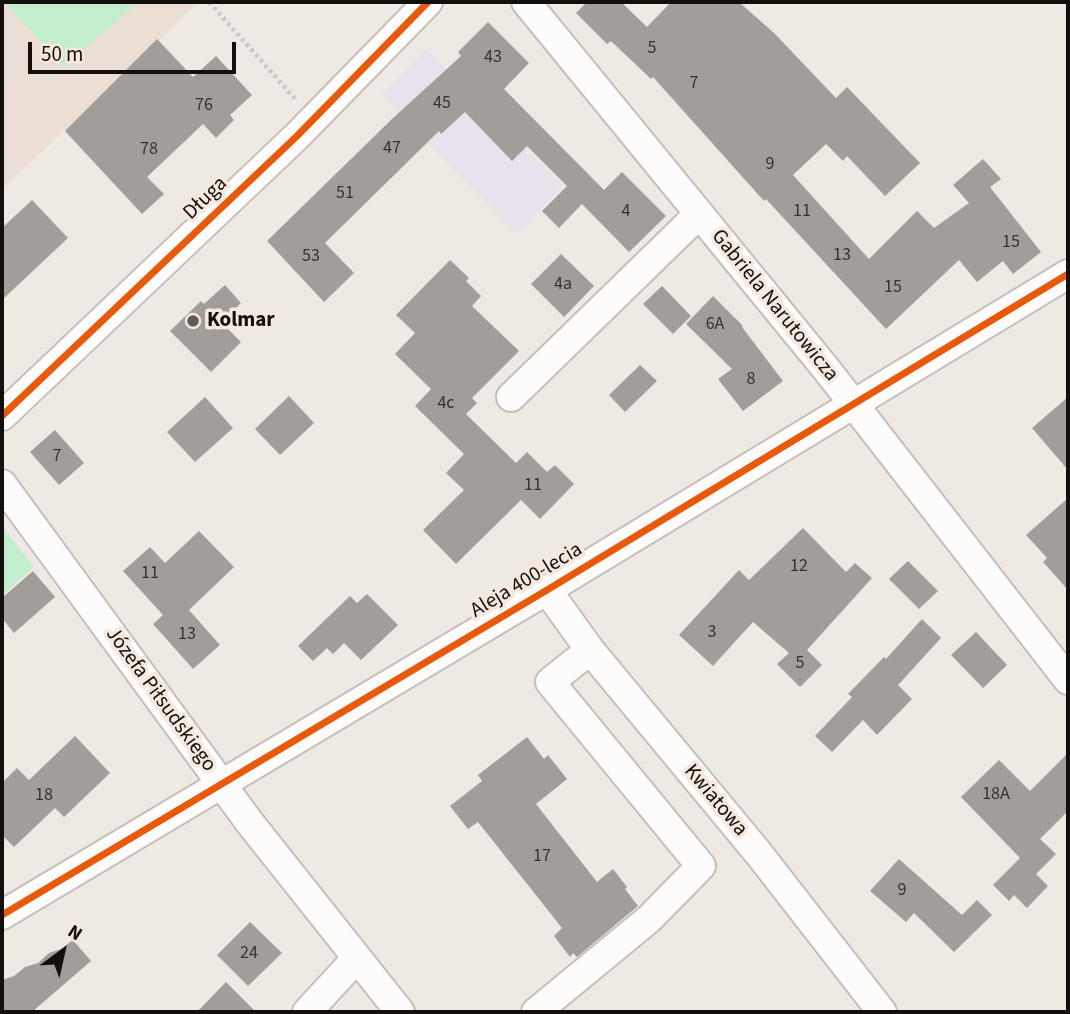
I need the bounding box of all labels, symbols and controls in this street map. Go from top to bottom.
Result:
scale bar [32,28,240,72]
house number: 5 [648,38,656,60]
text: 50 m [41,39,83,69]
house number: 43 [484,47,502,69]
house number: 7 [690,73,698,95]
house number: 45 [433,93,451,115]
house number: 76 [195,95,213,117]
house number: 47 [383,138,401,160]
house number: 78 [140,139,158,161]
house number: 9 [766,154,774,176]
street label: Długa [179,172,233,226]
house number: 51 [336,183,354,205]
house number: 4 [622,201,630,223]
house number: 11 [793,201,811,223]
street label: Gabriela Narutowicza [705,225,843,387]
house number: 15 [1002,232,1020,254]
house number: 13 [833,245,851,267]
house number: 53 [302,246,320,268]
house number: 4a [554,274,572,296]
house number: 15 [884,277,902,299]
place label: Kolmar [207,308,275,334]
marker: Kolmar [185,313,201,329]
house number: 6A [706,314,724,336]
house number: 8 [747,369,755,391]
house number: 4c [437,393,455,415]
house number: 7 [53,446,61,468]
house number: 11 [524,475,542,497]
street label: Aleja 400-lecia [466,538,588,624]
house number: 12 [790,556,808,578]
house number: 11 [141,563,159,585]
house number: 3 [708,622,716,644]
street label: Józefa Piłsudskiego [99,623,221,777]
house number: 13 [178,624,196,646]
house number: 5 [796,653,804,675]
street label: Kwiatowa [678,760,752,842]
house number: 18A [982,784,1010,806]
house number: 18 [35,785,53,807]
house number: 17 [533,846,551,868]
house number: 9 [898,880,906,902]
north arrow [28,916,98,986]
text: N [62,918,87,948]
house number: 24 [240,943,258,965]

